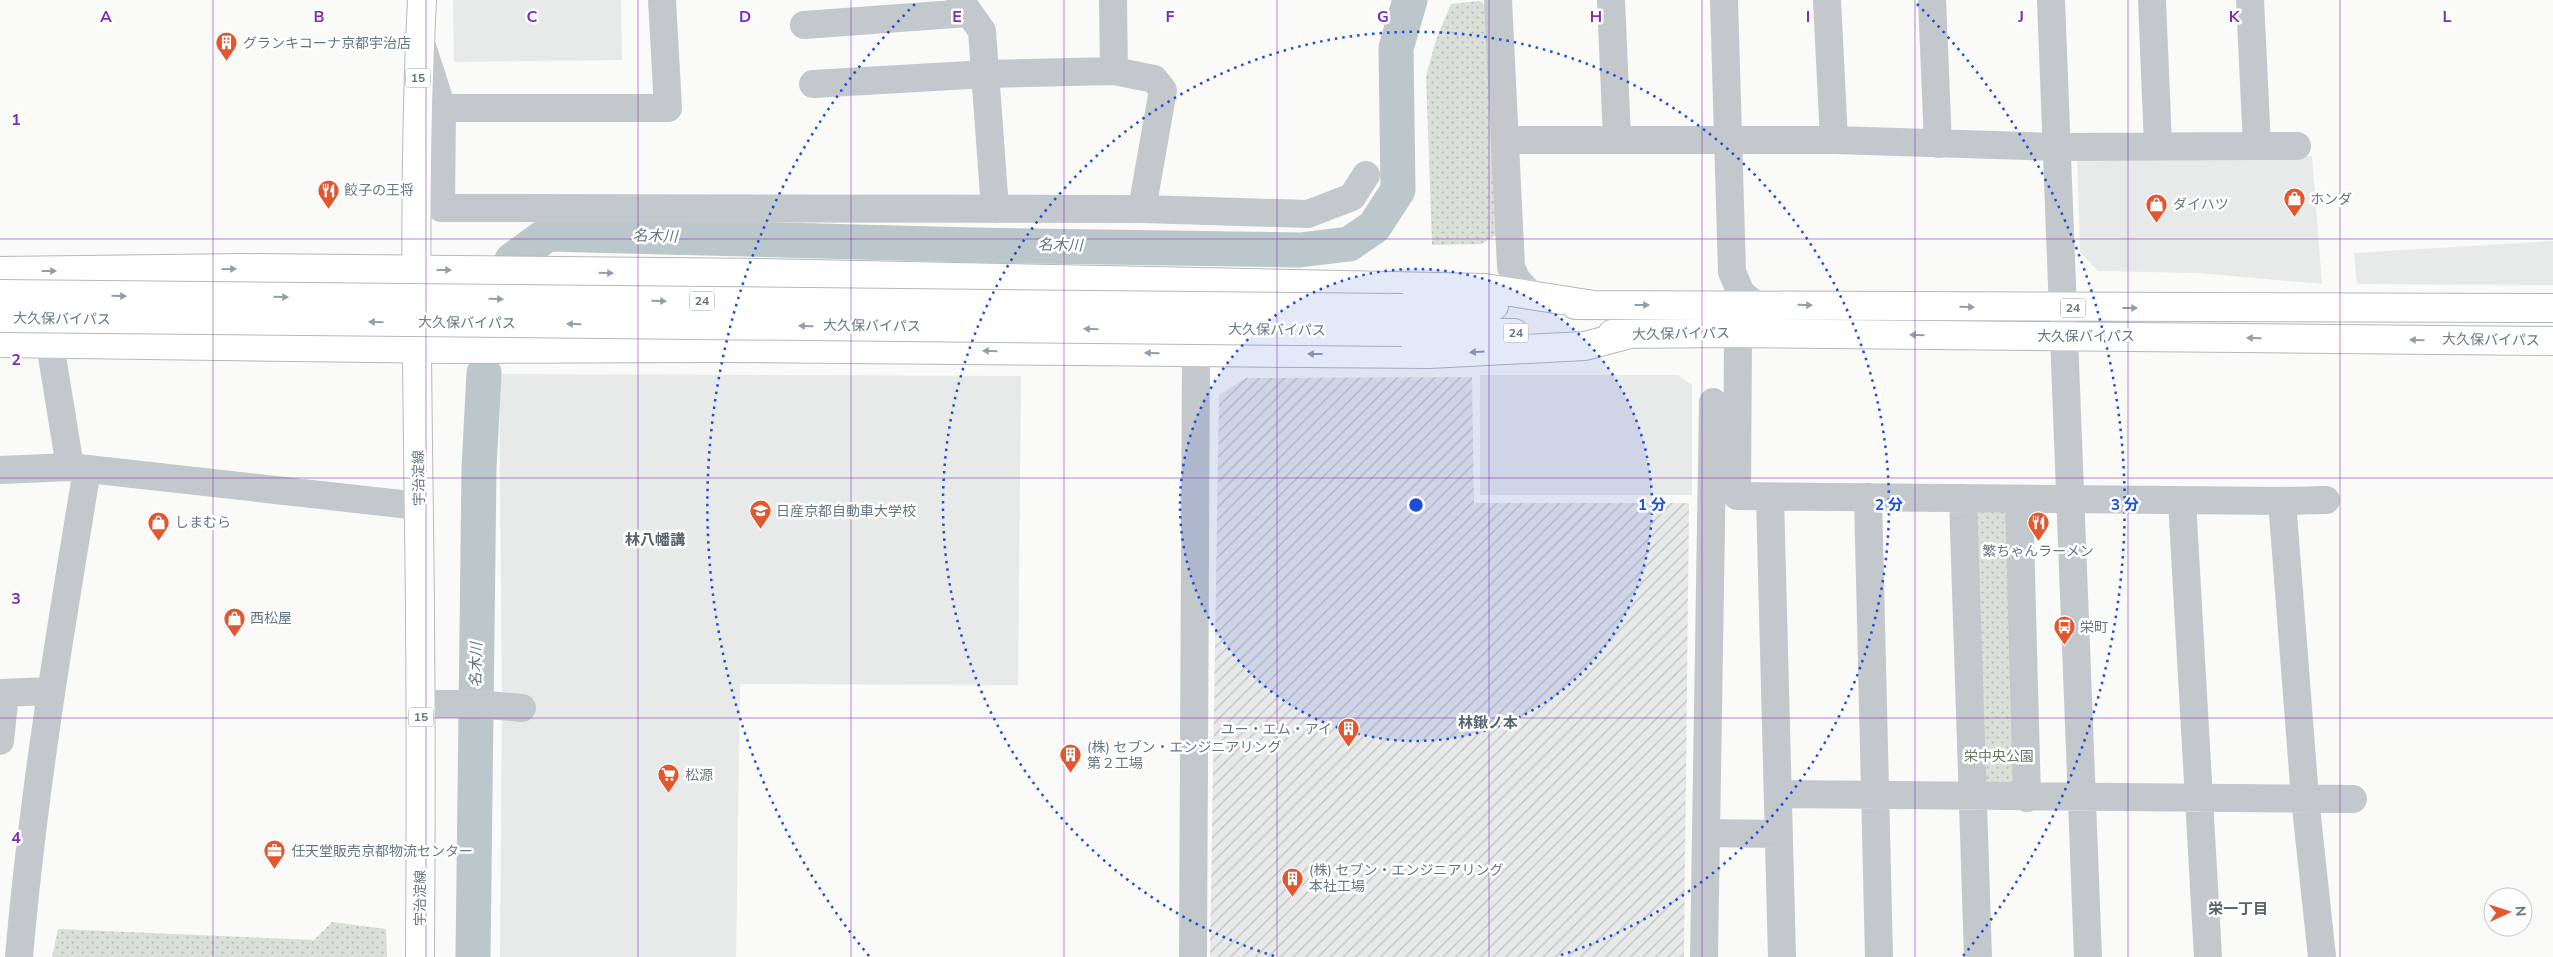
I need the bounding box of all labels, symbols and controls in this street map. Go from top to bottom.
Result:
text: A [100,6,112,28]
text: B [313,6,325,28]
text: C [527,6,538,28]
text: D [739,6,751,28]
text: E [952,6,962,28]
text: F [1166,6,1175,28]
text: G [1377,6,1389,28]
text: H [1590,6,1602,28]
text: I [1806,6,1810,28]
text: J [2017,6,2024,28]
text: K [2229,6,2241,28]
text: L [2443,6,2452,28]
building icon: グランキコーナ京都宇治店 [215,31,239,62]
place label: グランキコーナ京都宇治店 [243,34,411,53]
road number: 15 [406,68,430,88]
text: 1 [11,109,21,131]
restaurant icon: 餃子の王将 [316,178,340,209]
place label: 餃子の王将 [344,181,414,200]
shop icon: ホンダ [2282,187,2306,218]
place label: ホンダ [2310,190,2352,209]
shop icon: ダイハツ [2145,192,2169,223]
place label: ダイハツ [2173,195,2229,214]
water label: 名木川 [632,226,680,246]
water label: 名木川 [1037,235,1085,255]
one-way arrow [221,264,237,272]
one-way arrow [436,266,452,274]
one-way arrow [41,267,57,275]
one-way arrow [598,269,614,277]
one-way arrow [111,292,127,300]
road number: 24 [690,292,714,310]
one-way arrow [273,293,289,301]
one-way arrow [488,295,504,303]
one-way arrow [651,297,667,305]
road number: 24 [2060,298,2086,318]
one-way arrow [1635,301,1651,309]
one-way arrow [1797,301,1813,309]
one-way arrow [1960,303,1976,311]
one-way arrow [2122,304,2138,312]
street label: 大久保バイパス [13,309,111,329]
street label: 大久保バイパス [418,313,516,333]
street label: 大久保バイパス [823,316,921,336]
one-way arrow [368,318,384,326]
one-way arrow [565,320,581,328]
street label: 大久保バイパス [1228,320,1326,340]
one-way arrow [798,322,814,330]
road number: 24 [1504,323,1528,342]
street label: 大久保バイパス [1632,324,1730,344]
one-way arrow [1083,325,1099,333]
street label: 大久保バイパス [2037,327,2135,346]
street label: 大久保バイパス [2442,330,2540,350]
one-way arrow [1909,331,1925,339]
one-way arrow [2246,334,2262,342]
one-way arrow [2409,336,2425,344]
one-way arrow [982,347,998,355]
one-way arrow [1469,348,1485,356]
text: 2 [11,349,21,371]
one-way arrow [1144,349,1160,357]
one-way arrow [1307,350,1323,358]
street label: 宇治淀線 [409,450,429,506]
text: 1 分 [1638,495,1666,515]
text: 2 分 [1875,495,1903,515]
text: 3 分 [2111,495,2139,515]
centre of rings [1407,496,1425,514]
school or university icon: 日産京都自動車大学校 [748,499,772,530]
place label: 日産京都自動車大学校 [776,502,916,521]
shop icon: しまむら [147,510,171,541]
restaurant icon: 繁ちゃんラーメン [2026,511,2050,542]
place label: しまむら [175,513,231,532]
district label: 林八幡講 [625,530,685,550]
place label: 繁ちゃんラーメン [1982,542,2094,561]
text: 3 [11,588,21,610]
shop icon: 西松屋 [222,606,246,637]
place label: 西松屋 [250,609,292,628]
bus stop icon: 栄町 [2052,615,2076,646]
place label: 栄町 [2080,618,2108,637]
water label: 名木川 [466,640,486,688]
road number: 15 [408,708,434,726]
district label: 林鍬ノ本 [1458,713,1518,733]
building icon: ユー・エム・アイ [1336,717,1360,748]
place label: ユー・エム・アイ [1221,720,1332,739]
place label: (株) セブン・エンジニアリング 第２工場 [1087,738,1281,773]
building icon: (株) セブン・エンジニアリング 第２工場 [1059,743,1083,774]
park label: 栄中央公園 [1964,747,2034,766]
supermarket icon: 松源 [657,763,681,794]
place label: 松源 [685,766,713,785]
text: 4 [11,827,21,849]
office icon: 任天堂販売京都物流センター [263,839,287,870]
place label: 任天堂販売京都物流センター [291,842,473,861]
place label: (株) セブン・エンジニアリング 本社工場 [1309,861,1503,896]
building icon: (株) セブン・エンジニアリング 本社工場 [1281,866,1305,897]
street label: 宇治淀線 [411,870,430,926]
north arrow [2483,887,2533,937]
district label: 栄一丁目 [2208,899,2268,919]
text: N [2511,905,2530,917]

